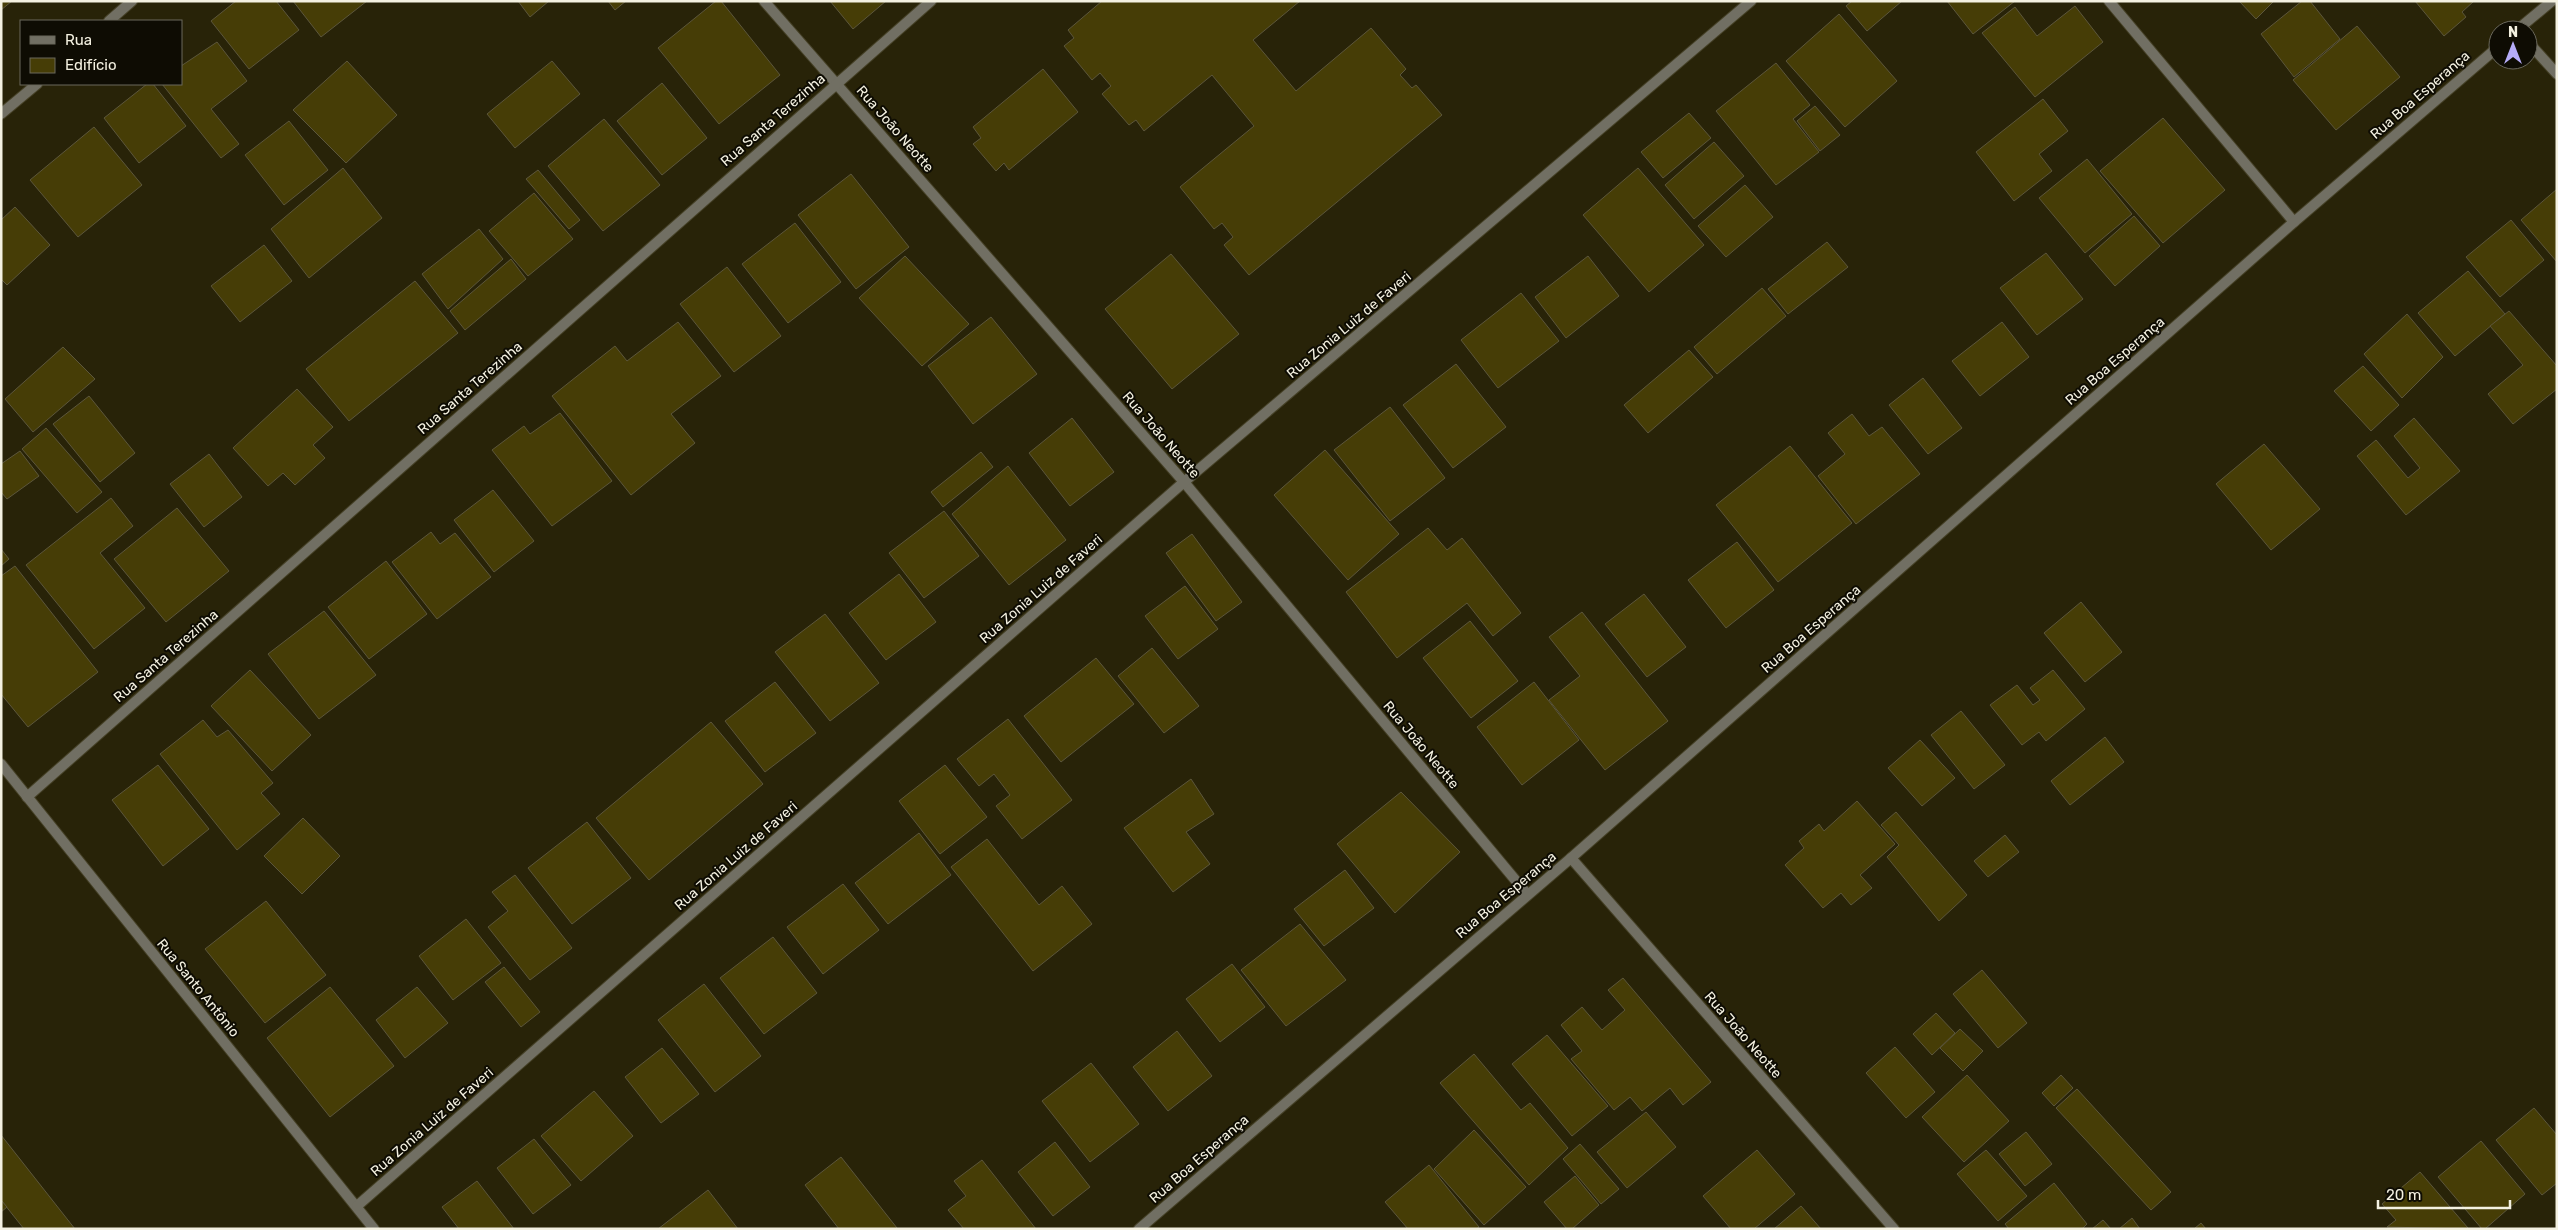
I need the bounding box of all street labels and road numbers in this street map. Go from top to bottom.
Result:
street label: Rua Boa Esperança [2367,47,2473,143]
street label: Rua Santa Terezinha [717,70,829,170]
street label: Rua João Neotte [853,82,937,176]
street label: Rua Zonia Luiz de Faveri [1283,268,1415,382]
street label: Rua Boa Esperança [2062,313,2168,409]
street label: Rua Santa Terezinha [414,338,526,438]
street label: Rua João Neotte [1119,388,1203,482]
street label: Rua Zonia Luiz de Faveri [976,531,1106,647]
street label: Rua Boa Esperança [1758,581,1864,677]
street label: Rua Santa Terezinha [110,606,222,706]
street label: Rua João Neotte [1379,698,1463,792]
street label: Rua Zonia Luiz de Faveri [671,798,801,914]
street label: Rua Boa Esperança [1452,848,1560,942]
street label: Rua Santo Antônio [153,936,243,1040]
street label: Rua João Neotte [1701,988,1785,1082]
street label: Rua Zonia Luiz de Faveri [367,1064,497,1180]
street label: Rua Boa Esperança [1146,1111,1252,1207]

